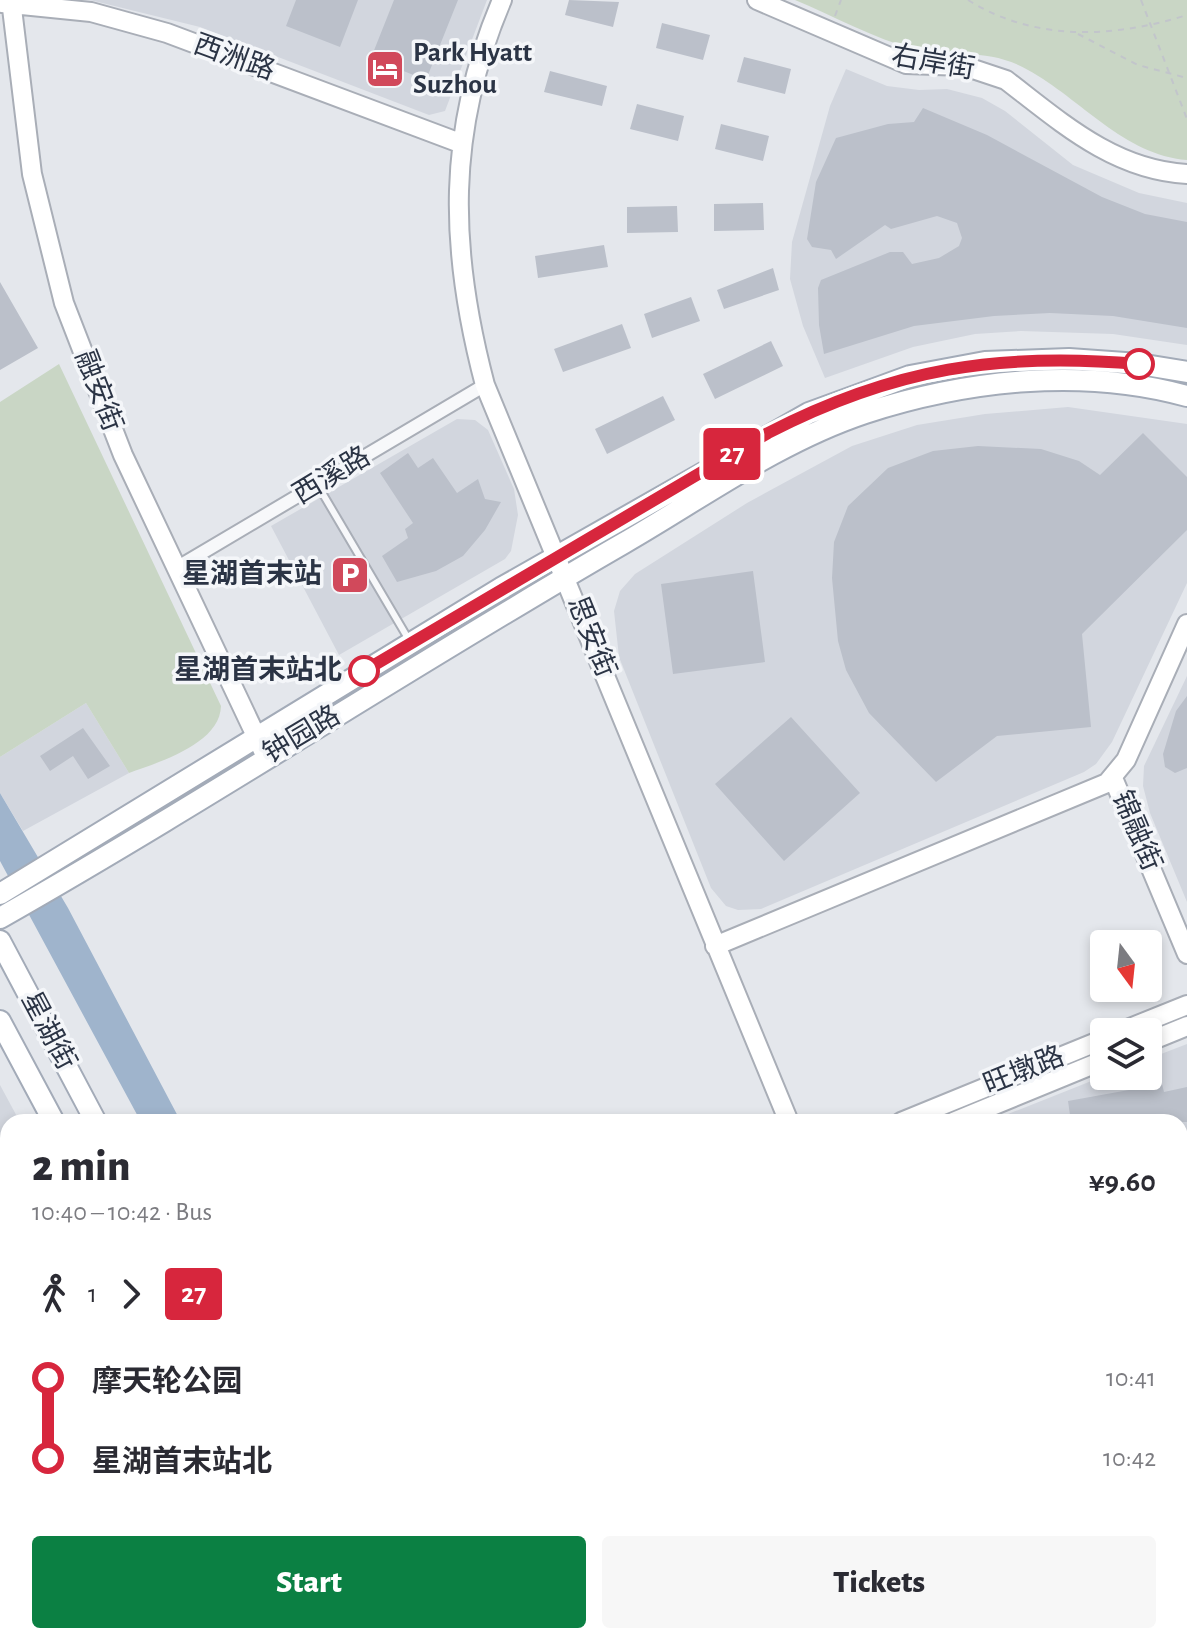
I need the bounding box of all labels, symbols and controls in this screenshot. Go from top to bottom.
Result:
street label: 西洲路 [190,29,279,86]
place label: Park Hyatt Suzhou [413,39,533,99]
street label: 右岸街 [889,40,977,84]
hotel icon: Park Hyatt Suzhou [364,48,406,90]
street label: 融安街 [70,346,128,435]
unlabelled marker [1124,349,1154,379]
line badge: 27 [696,428,768,480]
text: 27 [719,440,745,468]
street label: 西溪路 [288,441,375,510]
parking icon: 星湖首末站 [329,554,371,596]
place label: 星湖首末站 [182,558,322,589]
street label: 思安街 [562,592,622,681]
place label: 星湖首末站北 [174,654,342,685]
marker: 星湖首末站北 [349,656,379,686]
street label: 钟园路 [258,700,345,769]
street label: 锦融街 [1107,786,1167,875]
north arrow [1090,930,1162,1002]
map controls [1090,930,1162,1090]
street label: 星湖街 [16,986,82,1075]
button: layers [1090,1018,1162,1090]
street label: 旺墩路 [979,1040,1068,1100]
text: 2 min [32,1145,131,1189]
text: ¥9.60 [1089,1167,1156,1197]
text: 10:40 – 10:42 · Bus [32,1199,212,1225]
icon: walk [32,1272,76,1316]
icon: forward [109,1272,153,1316]
text: 27 [181,1280,206,1308]
text: 1 [88,1281,97,1307]
text: 10:41 [1106,1365,1156,1391]
text: 摩天轮公园 [92,1367,242,1397]
text: 10:42 [1103,1445,1156,1471]
text: 星湖首末站北 [92,1447,272,1477]
button: Start [32,1536,586,1628]
button: Tickets [602,1536,1156,1628]

